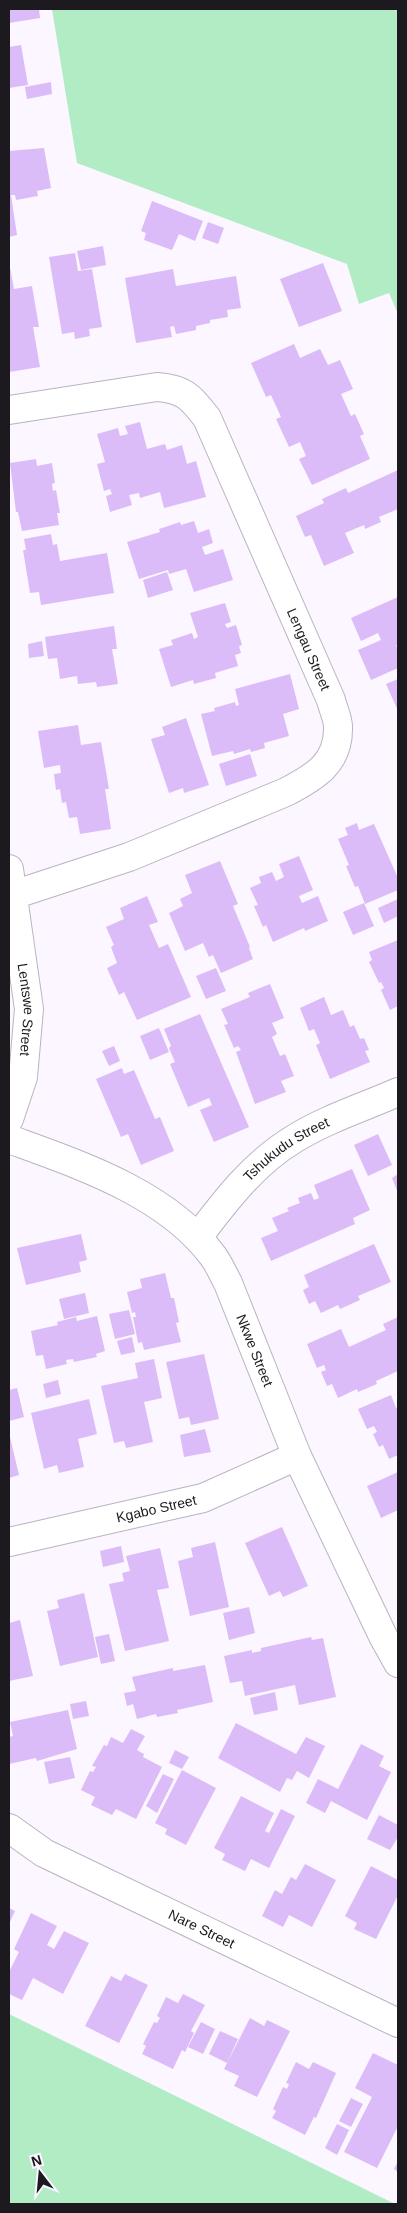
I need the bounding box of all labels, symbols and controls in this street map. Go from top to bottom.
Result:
street label: Lengau Street [284,606,334,693]
street label: Lentswe Street [15,962,37,1057]
street label: Tshukudu Street [240,1114,332,1184]
street label: Nkwe Street [233,1312,276,1389]
street label: Kgabo Street [115,1492,198,1525]
street label: Nare Street [166,1906,238,1952]
north arrow [15,2148,65,2198]
text: N [29,2151,43,2170]

